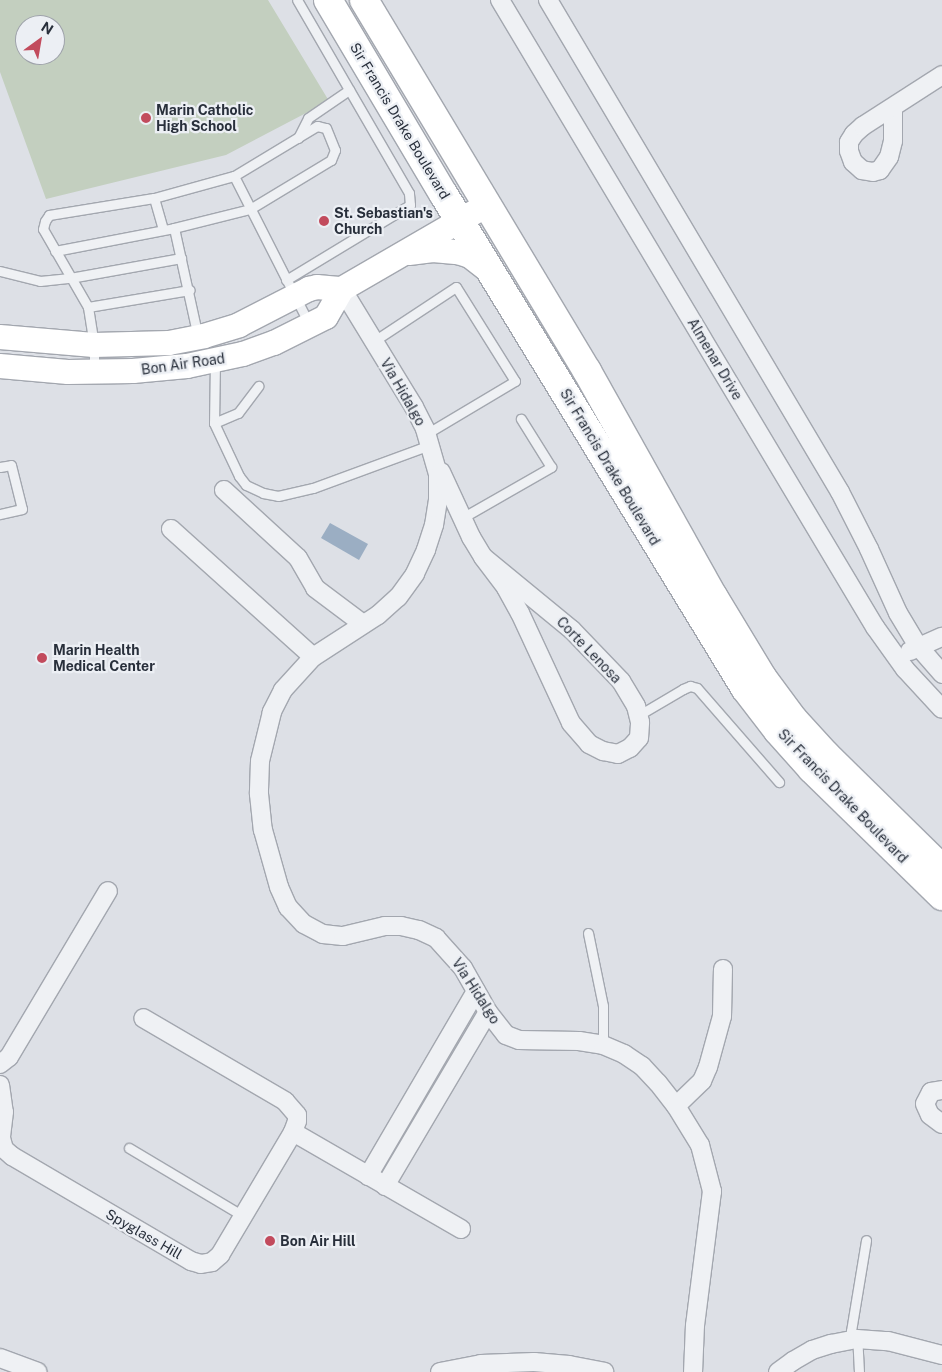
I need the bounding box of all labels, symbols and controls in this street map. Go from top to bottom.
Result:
north arrow [15,15,65,65]
text: N [39,18,56,38]
street label: Sir Francis Drake Boulevard [347,40,453,202]
place label: Marin Catholic High School [156,102,253,134]
marker: Marin Catholic High School [140,112,152,124]
place label: St. Sebastian's Church [334,205,433,238]
marker: St. Sebastian's Church [318,215,330,227]
street label: Almenar Drive [684,315,746,403]
street label: Bon Air Road [140,350,226,378]
street label: Via Hidalgo [377,355,429,429]
street label: Sir Francis Drake Boulevard [557,386,663,548]
street label: Corte Lenosa [553,613,625,687]
place label: Marin Health Medical Center [53,642,155,674]
marker: Marin Health Medical Center [35,651,49,665]
street label: Sir Francis Drake Boulevard [775,726,911,866]
street label: Via Hidalgo [449,955,503,1027]
street label: Spyglass Hill [103,1205,185,1263]
place label: Bon Air Hill [280,1233,356,1249]
marker: Bon Air Hill [264,1235,276,1247]

